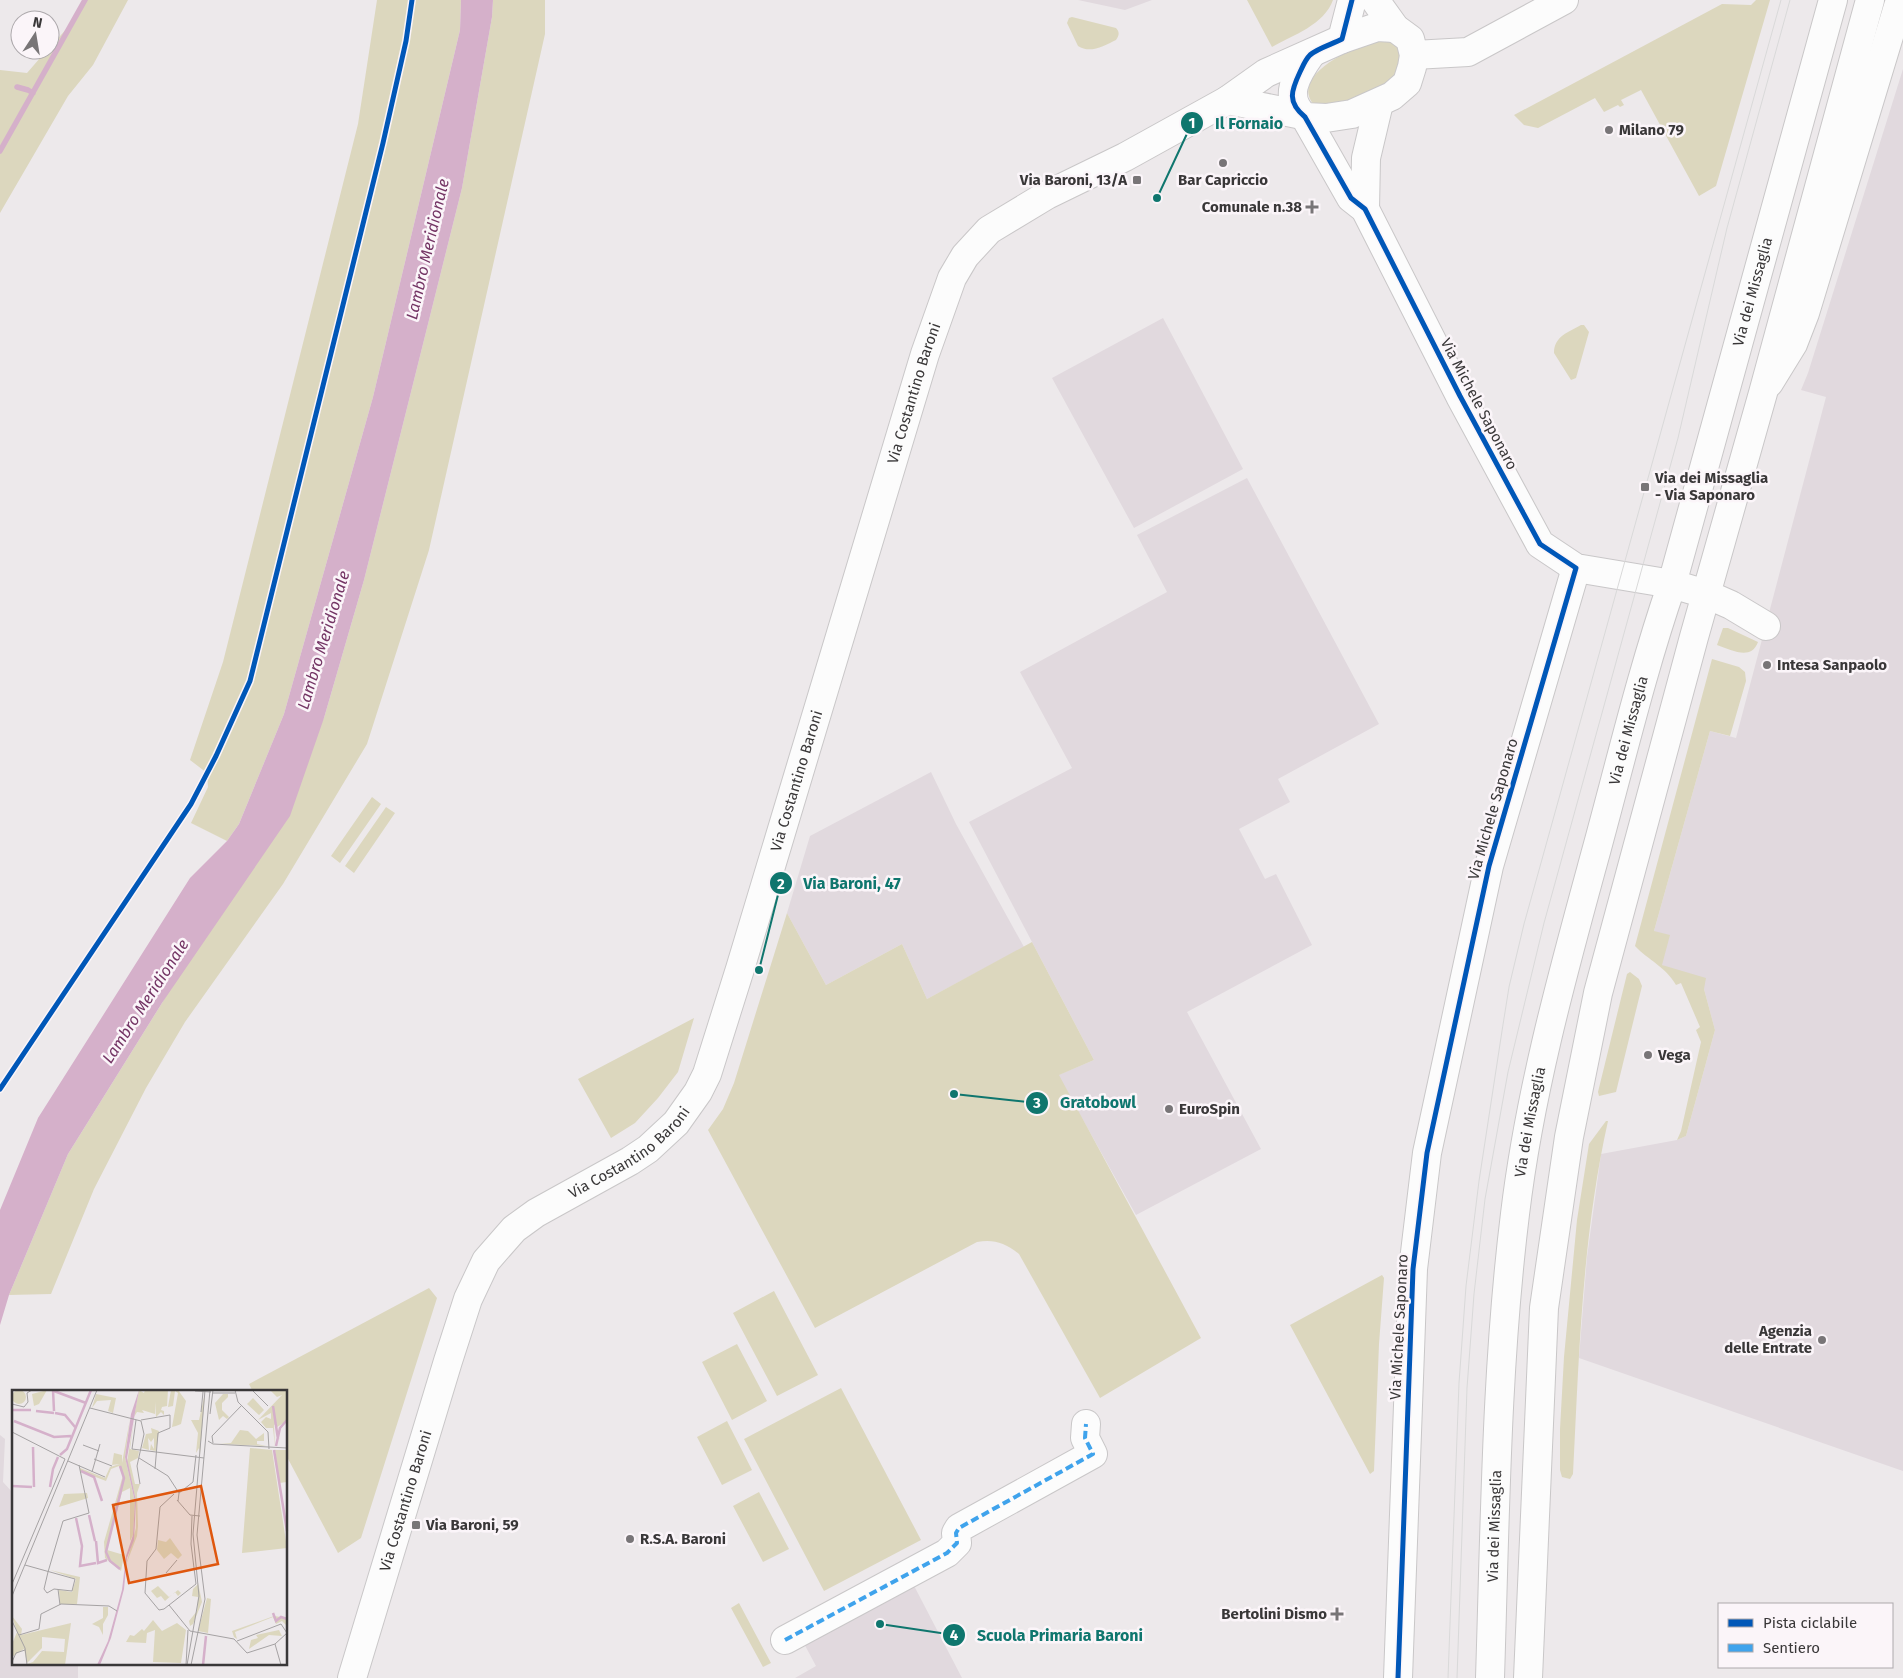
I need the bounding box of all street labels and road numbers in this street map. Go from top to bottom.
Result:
street label: Via dei Missaglia [1729,235,1776,348]
street label: Via Costantino Baroni [884,320,944,466]
street label: Via Michele Saponaro [1437,335,1521,473]
street label: Via dei Missaglia [1605,674,1652,787]
street label: Via Costantino Baroni [767,708,826,854]
street label: Via Michele Saponaro [1464,736,1522,882]
street label: Via dei Missaglia [1511,1065,1549,1179]
street label: Via Costantino Baroni [565,1103,694,1202]
street label: Via Michele Saponaro [1386,1253,1412,1401]
street label: Via Costantino Baroni [376,1428,435,1574]
street label: Via dei Missaglia [1484,1470,1505,1582]

